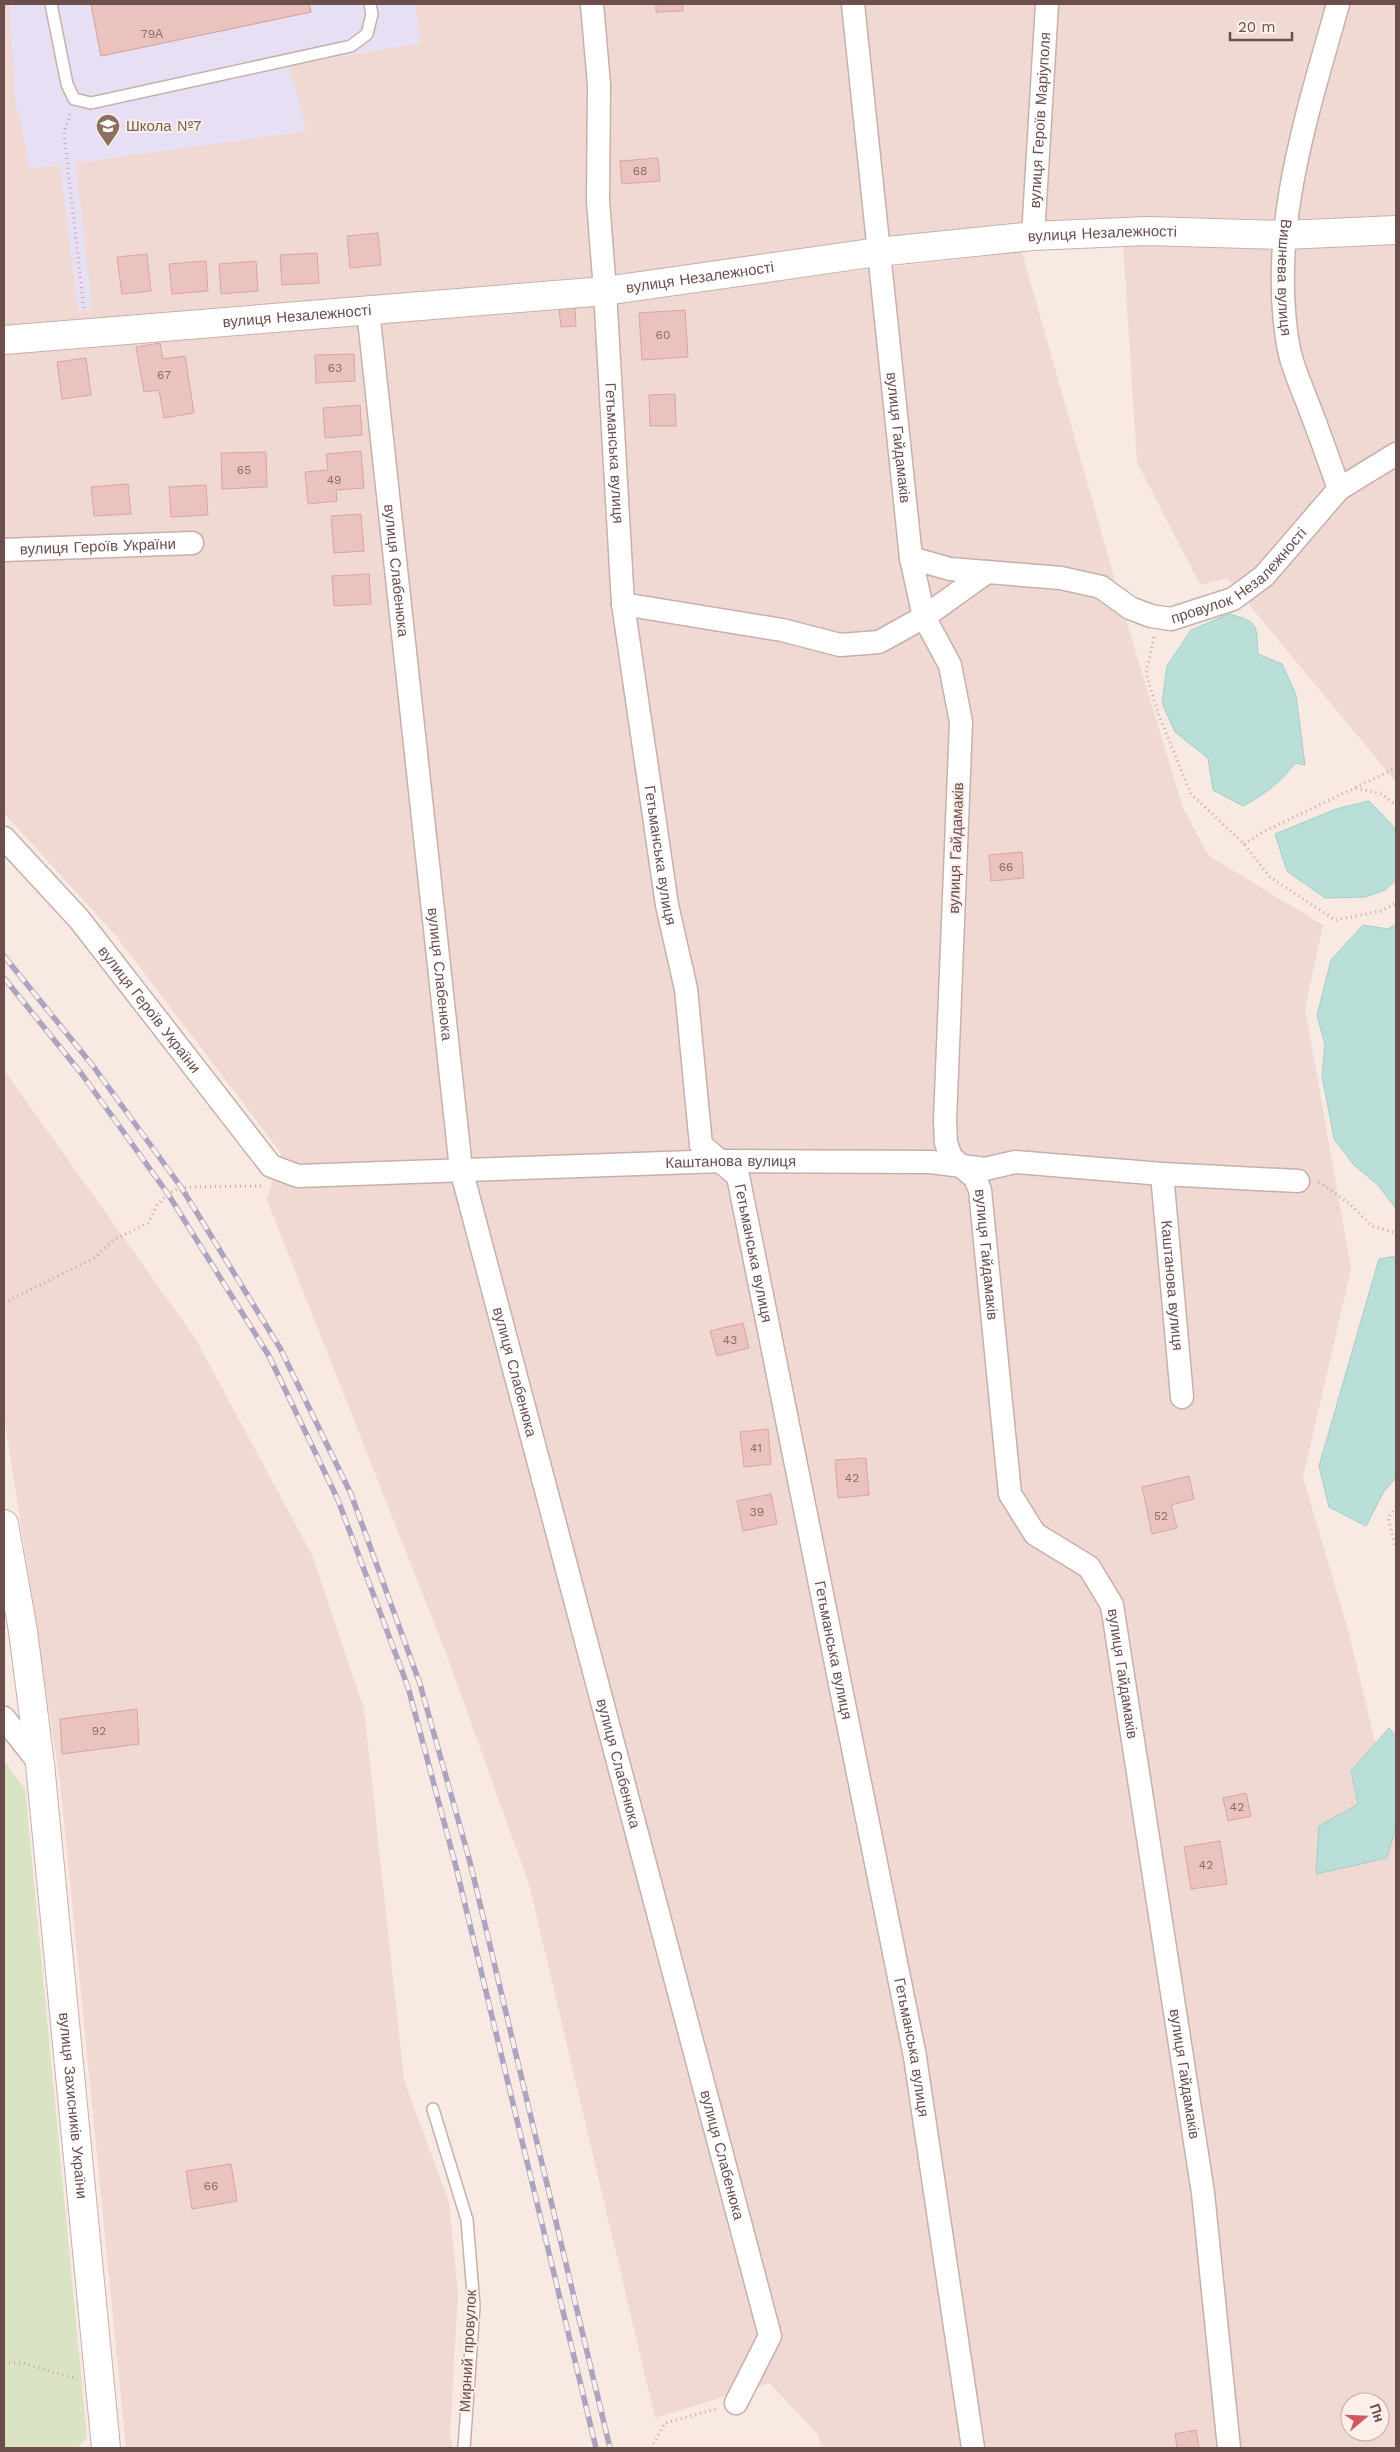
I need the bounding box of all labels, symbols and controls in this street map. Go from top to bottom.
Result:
scale bar [1230,10,1292,42]
text: 20 m [1238,18,1276,36]
house number: 79А [141,27,163,41]
street label: вулиця Героїв Маріуполя [1026,32,1054,209]
school or university icon: Школа №7 [95,113,121,147]
place label: Школа №7 [126,117,202,135]
house number: 68 [633,164,647,178]
street label: Вишнева вулиця [1274,218,1296,337]
street label: вулиця Незалежності [1027,222,1177,245]
street label: вулиця Незалежності [625,258,775,297]
street label: вулиця Незалежності [222,301,372,331]
house number: 60 [656,328,670,342]
house number: 63 [328,361,342,375]
house number: 67 [157,368,171,382]
street label: вулиця Гайдамаків [883,371,914,504]
street label: Гетьманська вулиця [601,382,627,524]
house number: 65 [237,463,251,477]
house number: 49 [327,473,341,487]
street label: вулиця Слабенюка [380,503,412,638]
street label: провулок Незалежності [1169,524,1311,627]
street label: вулиця Героїв України [20,535,176,558]
street label: вулиця Гайдамаків [945,782,967,914]
street label: Гетьманська вулиця [641,784,680,927]
house number: 66 [999,860,1013,874]
street label: вулиця Слабенюка [424,907,456,1042]
street label: вулиця Героїв України [94,942,204,1077]
street label: Каштанова вулиця [665,1152,796,1172]
street label: Гетьманська вулиця [731,1182,776,1324]
street label: вулиця Гайдамаків [971,1188,1002,1321]
street label: Каштанова вулиця [1157,1220,1187,1351]
street label: вулиця Слабенюка [489,1305,541,1439]
house number: 43 [723,1333,737,1347]
house number: 41 [750,1441,762,1455]
house number: 42 [845,1471,859,1485]
house number: 39 [750,1505,764,1519]
house number: 52 [1154,1509,1168,1523]
street label: Гетьманська вулиця [811,1579,856,1721]
street label: вулиця Гайдамаків [1104,1607,1142,1740]
street label: вулиця Слабенюка [593,1697,644,1831]
house number: 92 [92,1724,106,1738]
house number: 42 [1230,1800,1244,1814]
house number: 42 [1199,1858,1213,1872]
street label: Гетьманська вулиця [890,1976,933,2118]
street label: вулиця Гайдамаків [1166,2008,1204,2140]
street label: вулиця Захисників України [55,2012,91,2200]
street label: вулиця Слабенюка [696,2088,748,2222]
house number: 66 [204,2179,218,2193]
street label: Мирний провулок [456,2289,480,2413]
north arrow [1340,2392,1390,2442]
text: Пн [1367,2401,1388,2424]

